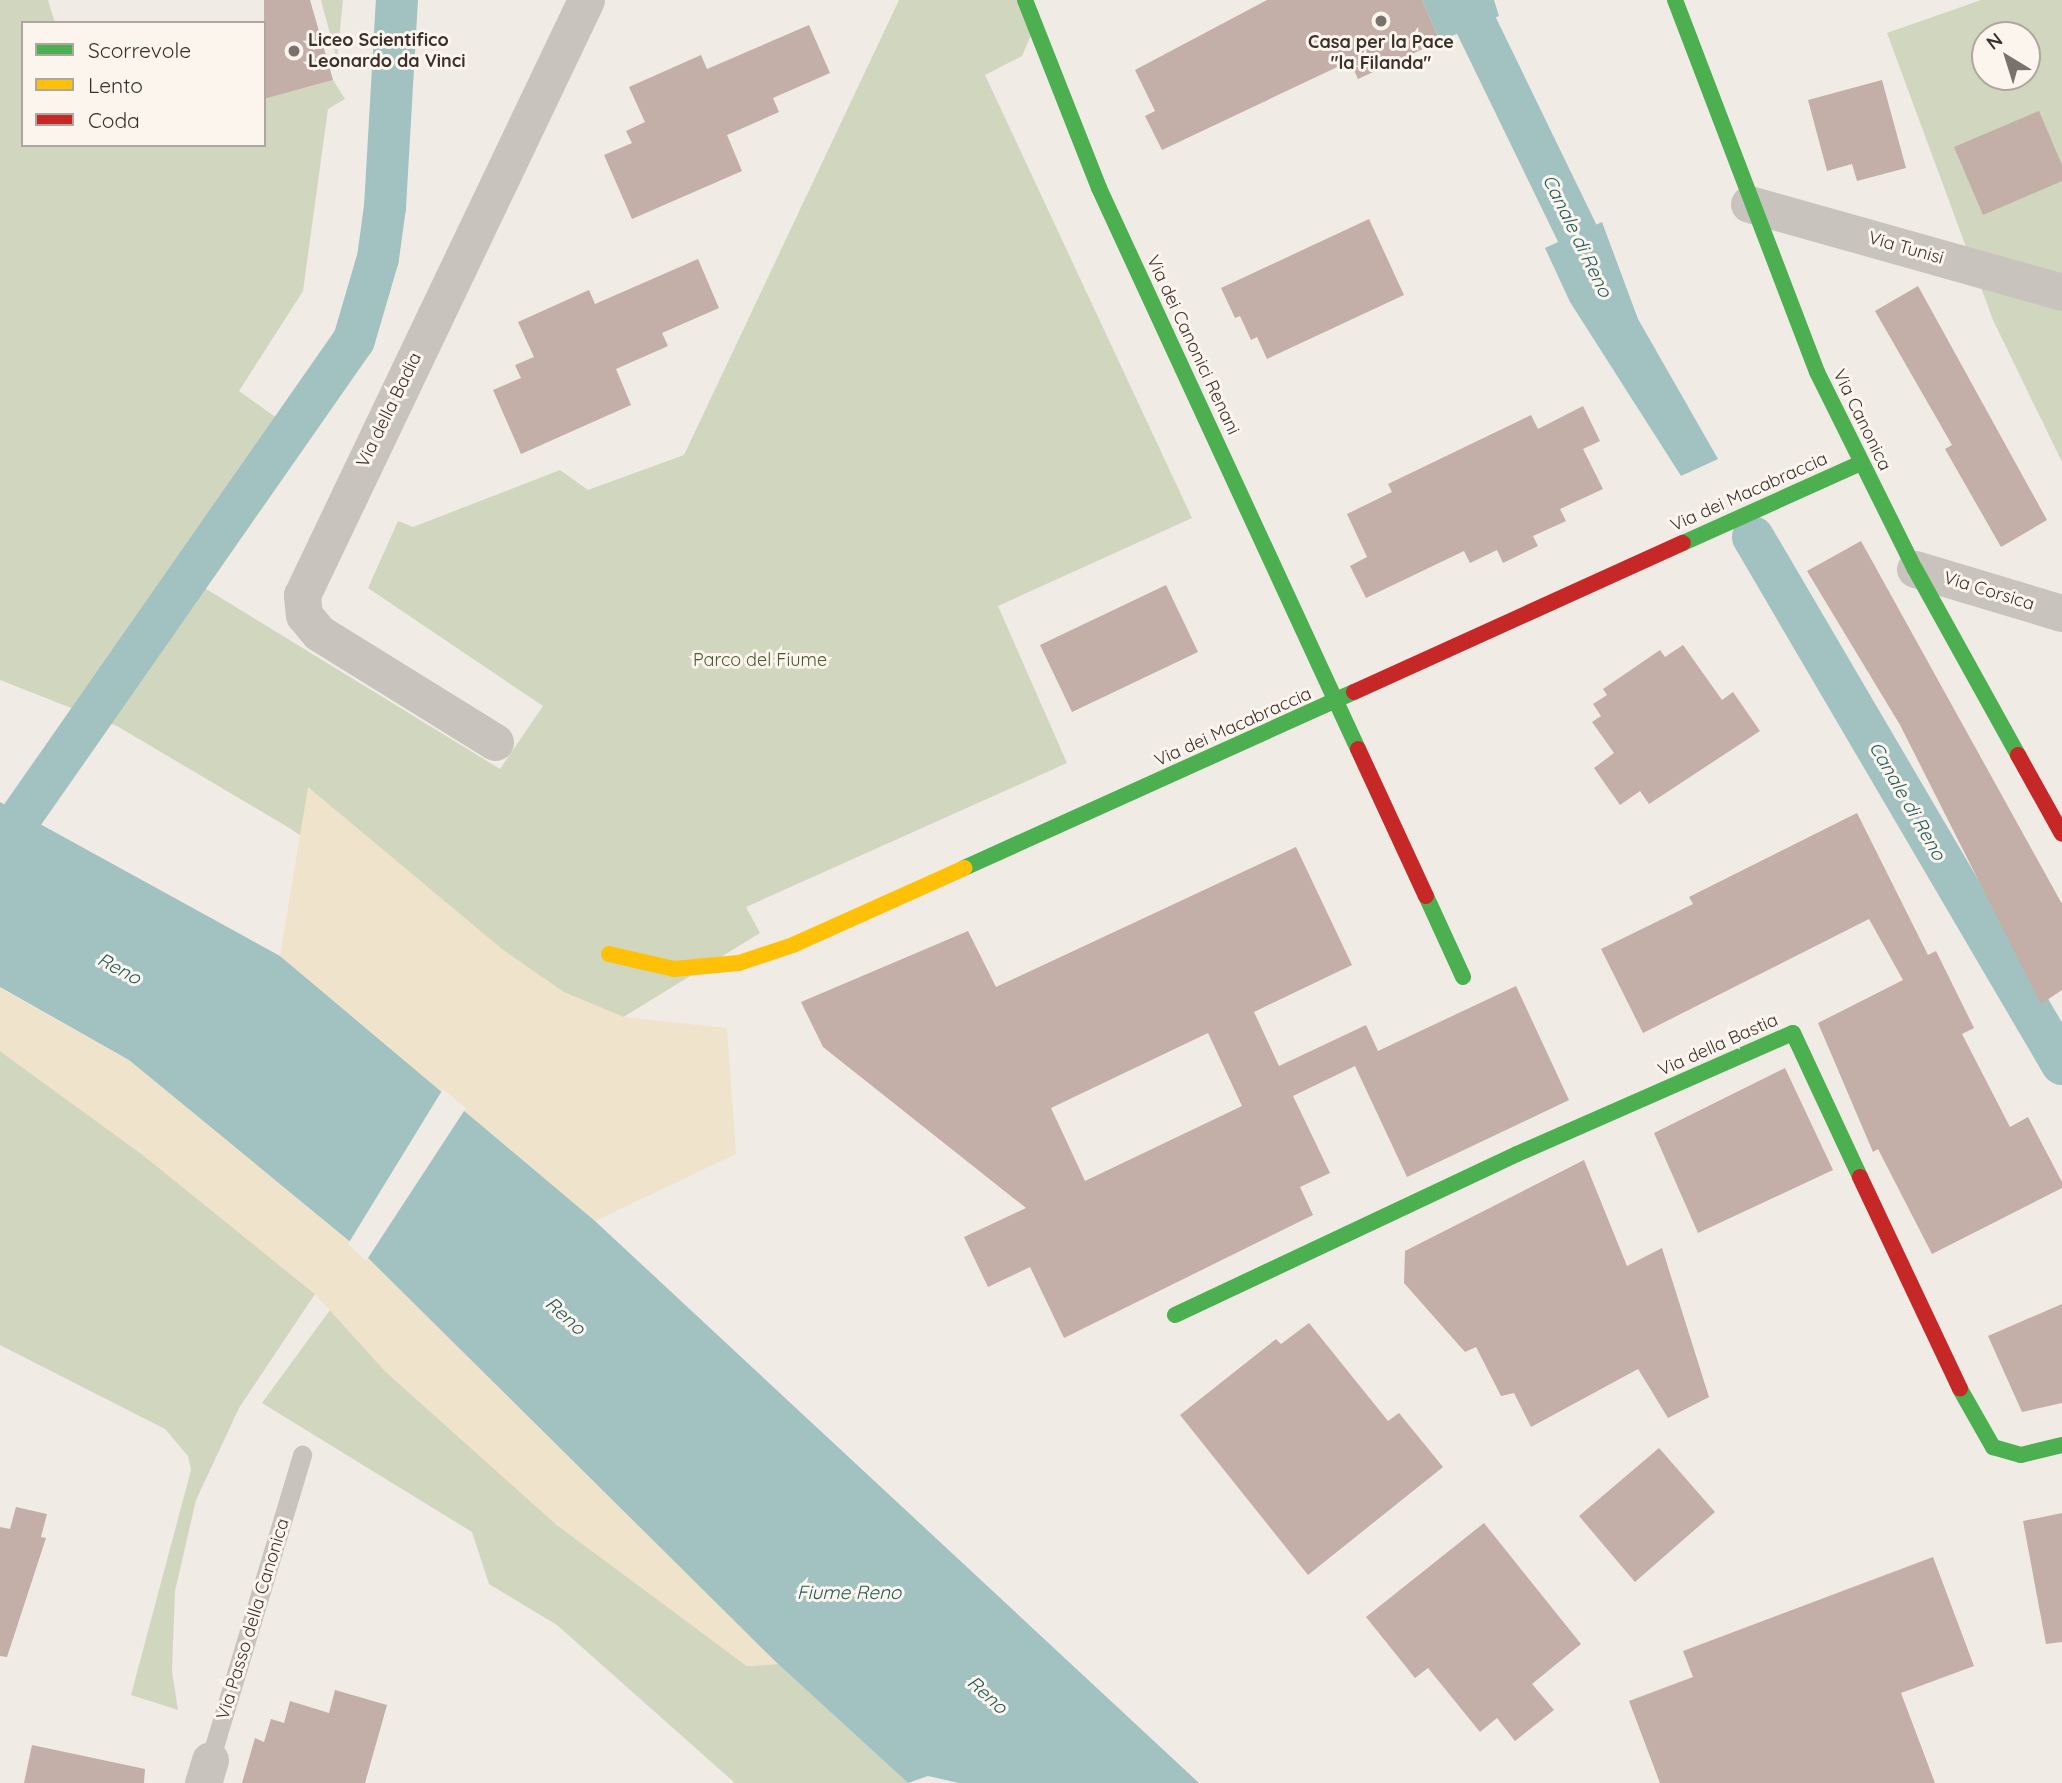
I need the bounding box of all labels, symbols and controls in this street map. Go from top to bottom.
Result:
marker: Casa per la Pace "la Filanda" [1373,13,1389,29]
legend [21,21,266,147]
north arrow [1971,21,2041,91]
text: N [1981,27,2007,55]
place label: Liceo Scientifico Leonardo da Vinci [308,30,465,72]
place label: Casa per la Pace "la Filanda" [1308,32,1454,74]
text: Scorrevole [88,37,191,63]
marker: Liceo Scientifico Leonardo da Vinci [286,43,302,59]
text: Lento [88,72,143,98]
text: Coda [88,107,140,133]
water label: Canale di Reno [1538,171,1616,301]
street label: Via Tunisi [1866,227,1946,269]
street label: Via dei Canonici Renani [1142,252,1244,438]
street label: Via della Badia [352,349,426,471]
street label: Via Canonica [1828,366,1896,474]
street label: Via dei Macabraccia [1667,448,1831,536]
street label: Via Corsica [1941,567,2037,615]
park label: Parco del Fiume [693,649,827,671]
street label: Via dei Macabraccia [1151,683,1315,771]
water label: Canale di Reno [1864,738,1950,864]
water label: Reno [93,948,145,990]
street label: Via della Bastia [1655,1009,1781,1081]
water label: Reno [540,1292,590,1340]
street label: Via Passo della Canonica [212,1516,294,1722]
water label: Fiume Reno [797,1582,901,1604]
water label: Reno [962,1671,1012,1719]

